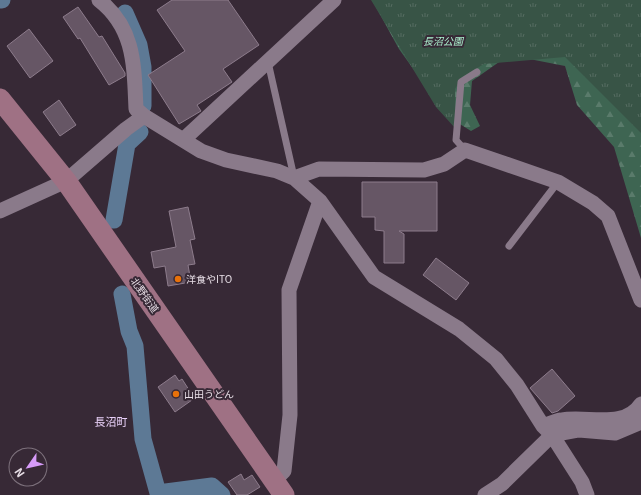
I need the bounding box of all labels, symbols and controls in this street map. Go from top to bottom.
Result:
park label: 長沼公園 [423,33,465,48]
place label: 洋食やITO [186,271,232,286]
street label: 北野街道 [128,274,163,315]
marker: 洋食やITO [173,274,183,284]
place label: 山田うどん [184,386,234,401]
marker: 山田うどん [171,389,181,399]
district label: 長沼町 [95,413,128,429]
north arrow [8,447,48,487]
text: N [10,465,28,481]

